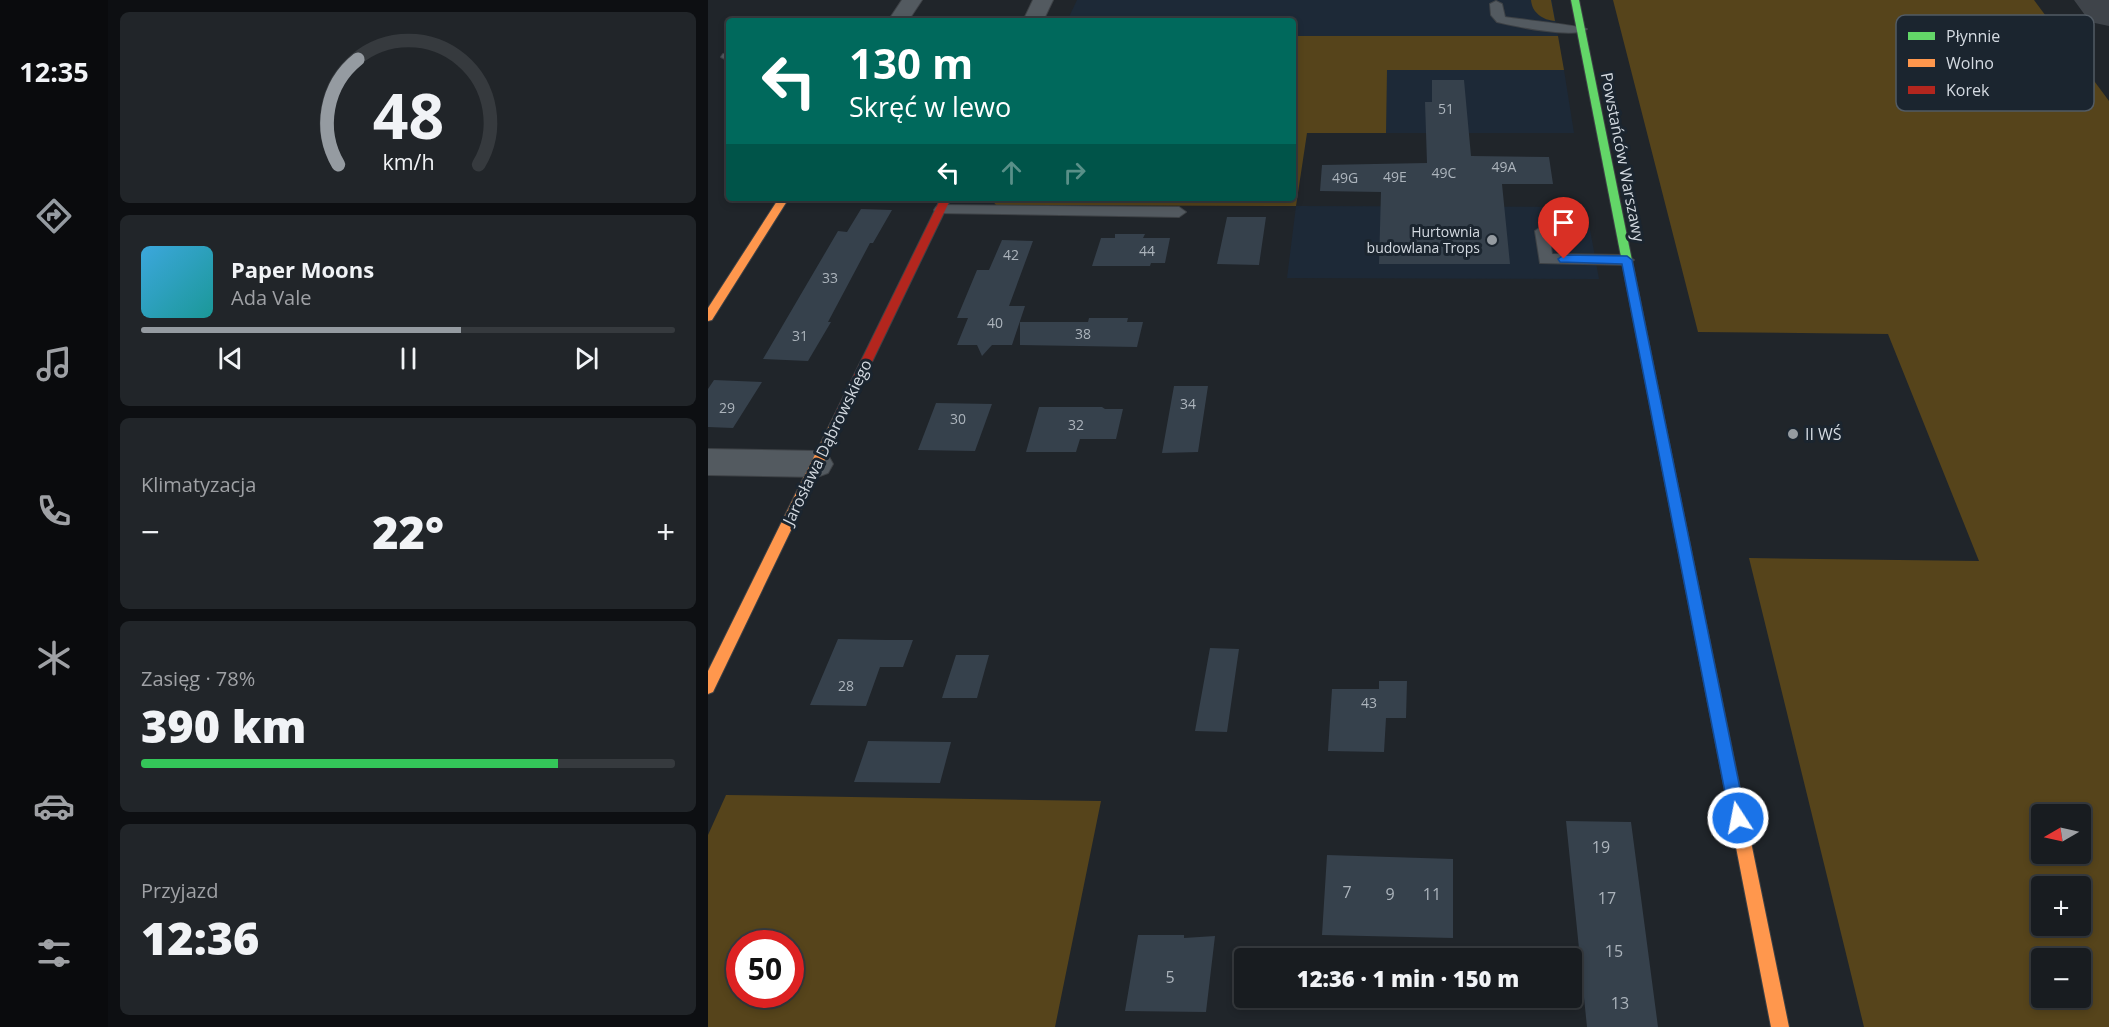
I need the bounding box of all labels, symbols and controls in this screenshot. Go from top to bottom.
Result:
legend [1896,15,2094,111]
text: Płynnie [1946,25,2000,47]
text: 130 m [849,34,973,91]
icon: left [750,42,828,120]
text: Wolno [1946,52,1994,74]
text: 12:35 [19,53,89,90]
street label: Powstańców Warszawy [1596,70,1650,245]
text: 48 [372,72,444,157]
text: Korek [1946,79,1990,101]
text: Skręć w lewo [849,88,1011,125]
house number: 51 [1438,99,1454,118]
text: km/h [382,147,434,176]
icon: left [932,156,965,189]
icon: ahead [995,156,1028,189]
icon: right [1058,156,1091,189]
house number: 49A [1492,157,1517,176]
house number: 49C [1432,163,1457,182]
house number: 49E [1383,167,1407,186]
house number: 49G [1332,168,1358,187]
icon: directions [33,195,75,237]
pin [1538,197,1589,259]
icon: arrive [1547,206,1580,239]
place label: Hurtownia budowlana Trops [1367,222,1480,257]
marker: Hurtownia budowlana Trops [1485,233,1499,247]
house number: 44 [1139,241,1155,260]
house number: 42 [1003,245,1019,264]
text: Paper Moons [231,254,374,284]
house number: 33 [822,268,838,287]
text: Ada Vale [231,284,312,311]
house number: 40 [987,313,1003,332]
house number: 38 [1075,324,1091,343]
house number: 31 [792,326,808,345]
icon: previous [214,342,247,375]
icon: pause [392,342,425,375]
icon: next [570,342,603,375]
icon: music [33,343,75,385]
street label: Jarosława Dąbrowskiego [776,356,877,530]
house number: 34 [1180,394,1196,413]
house number: 29 [719,398,735,417]
house number: 30 [950,409,966,428]
house number: 32 [1068,415,1084,434]
place label: II WŚ [1805,423,1842,445]
marker: II WŚ [1786,427,1800,441]
text: Klimatyzacja [141,471,256,498]
icon: phone [33,490,75,532]
text: 22° [372,501,444,562]
text: − [141,509,160,554]
text: + [656,509,675,554]
icon: climate [33,637,75,679]
text: Zasięg · 78% [141,665,255,692]
house number: 28 [838,676,854,695]
house number: 43 [1361,693,1377,712]
text: 390 km [141,695,306,756]
icon: car [33,785,75,827]
position arrow [1706,786,1770,850]
north arrow [2031,804,2091,864]
map controls [2031,804,2091,1008]
house number: 19 [1592,836,1610,858]
button: + [2031,876,2091,936]
text: Przyjazd [141,877,218,904]
house number: 7 [1342,881,1352,903]
house number: 9 [1385,883,1395,905]
house number: 11 [1423,883,1441,905]
house number: 17 [1598,887,1616,909]
text: 12:36 [141,907,259,968]
speed limit sign: 50 [726,930,804,1008]
icon: filters [33,932,75,974]
house number: 15 [1605,940,1623,962]
button: − [2031,948,2091,1008]
text: 12:36 · 1 min · 150 m [1297,963,1519,993]
house number: 5 [1165,966,1175,988]
house number: 13 [1611,992,1629,1014]

